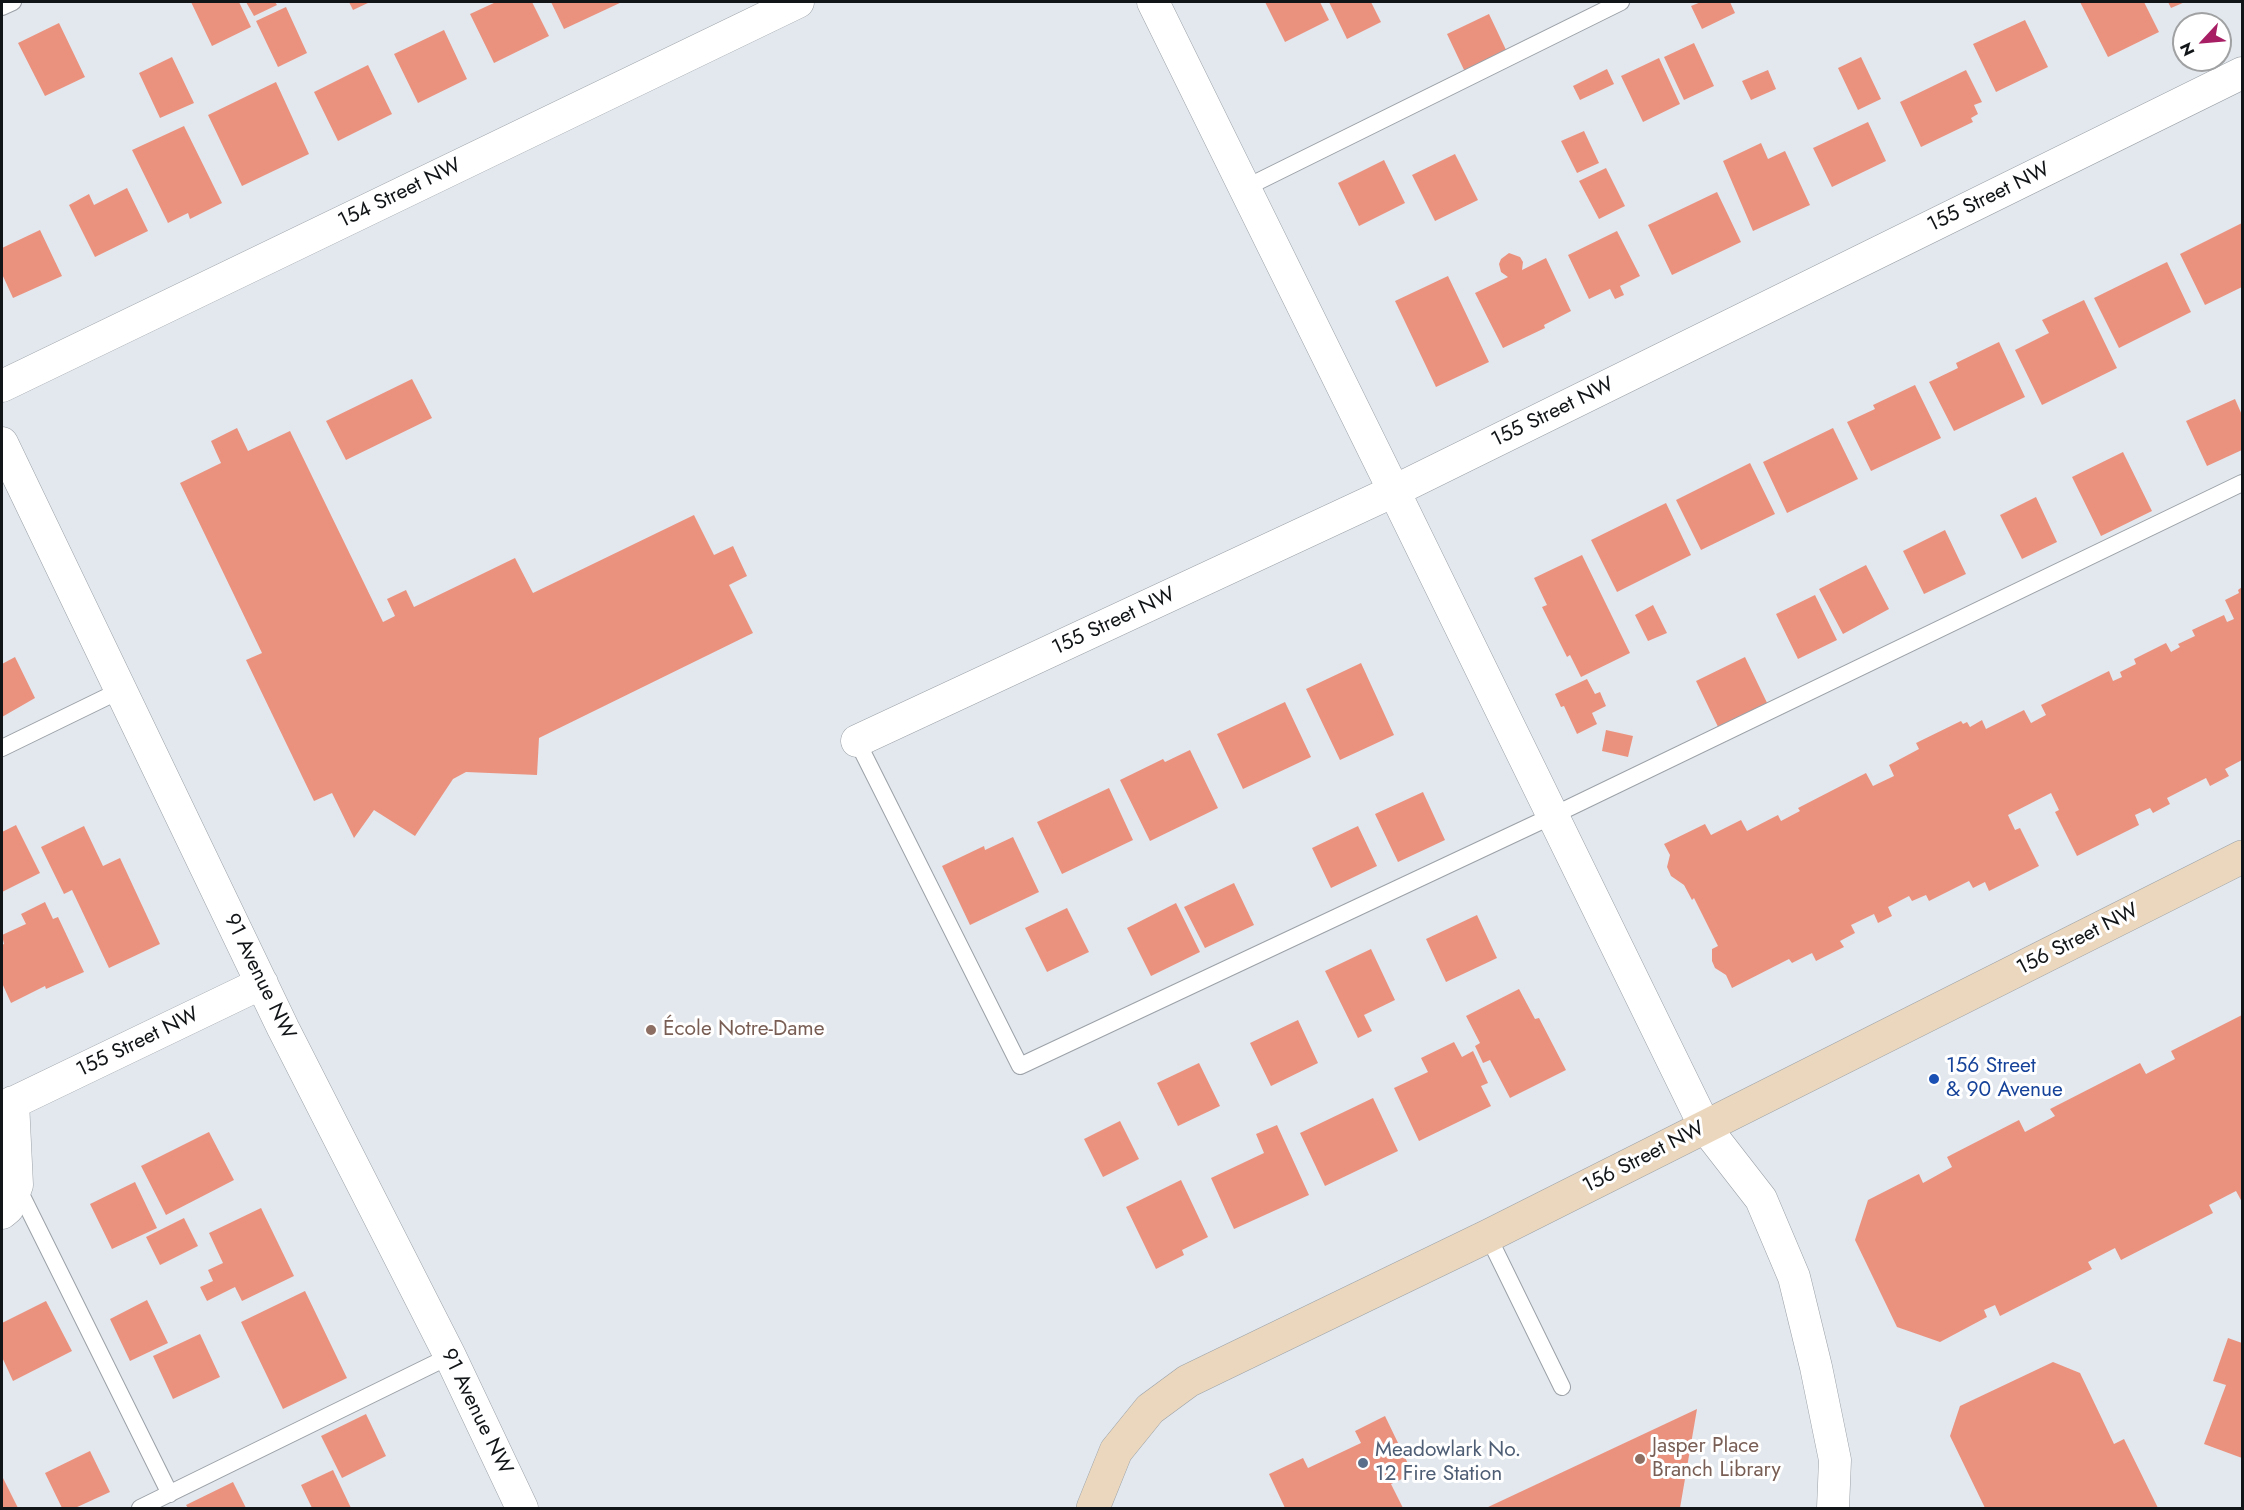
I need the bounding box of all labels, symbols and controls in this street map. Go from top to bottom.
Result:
north arrow [2172,12,2232,72]
text: N [2174,38,2200,60]
street label: 154 Street NW [335,153,465,235]
street label: 155 Street NW [1924,158,2054,238]
street label: 155 Street NW [1488,373,1618,453]
street label: 155 Street NW [1048,582,1180,662]
street label: 156 Street NW [2013,899,2143,981]
street label: 91 Avenue NW [218,910,300,1044]
street label: 155 Street NW [73,1003,203,1083]
place label: École Notre-Dame [663,1017,824,1043]
marker: École Notre-Dame [644,1023,658,1037]
place label: 156 Street & 90 Avenue [1946,1054,2063,1104]
marker: 156 Street & 90 Avenue [1927,1072,1941,1086]
street label: 156 Street NW [1579,1117,1709,1199]
street label: 91 Avenue NW [435,1345,517,1479]
place label: Jasper Place Branch Library [1652,1434,1781,1484]
place label: Meadowlark No. 12 Fire Station [1375,1438,1521,1488]
marker: Jasper Place Branch Library [1633,1452,1647,1466]
marker: Meadowlark No. 12 Fire Station [1356,1456,1370,1470]

